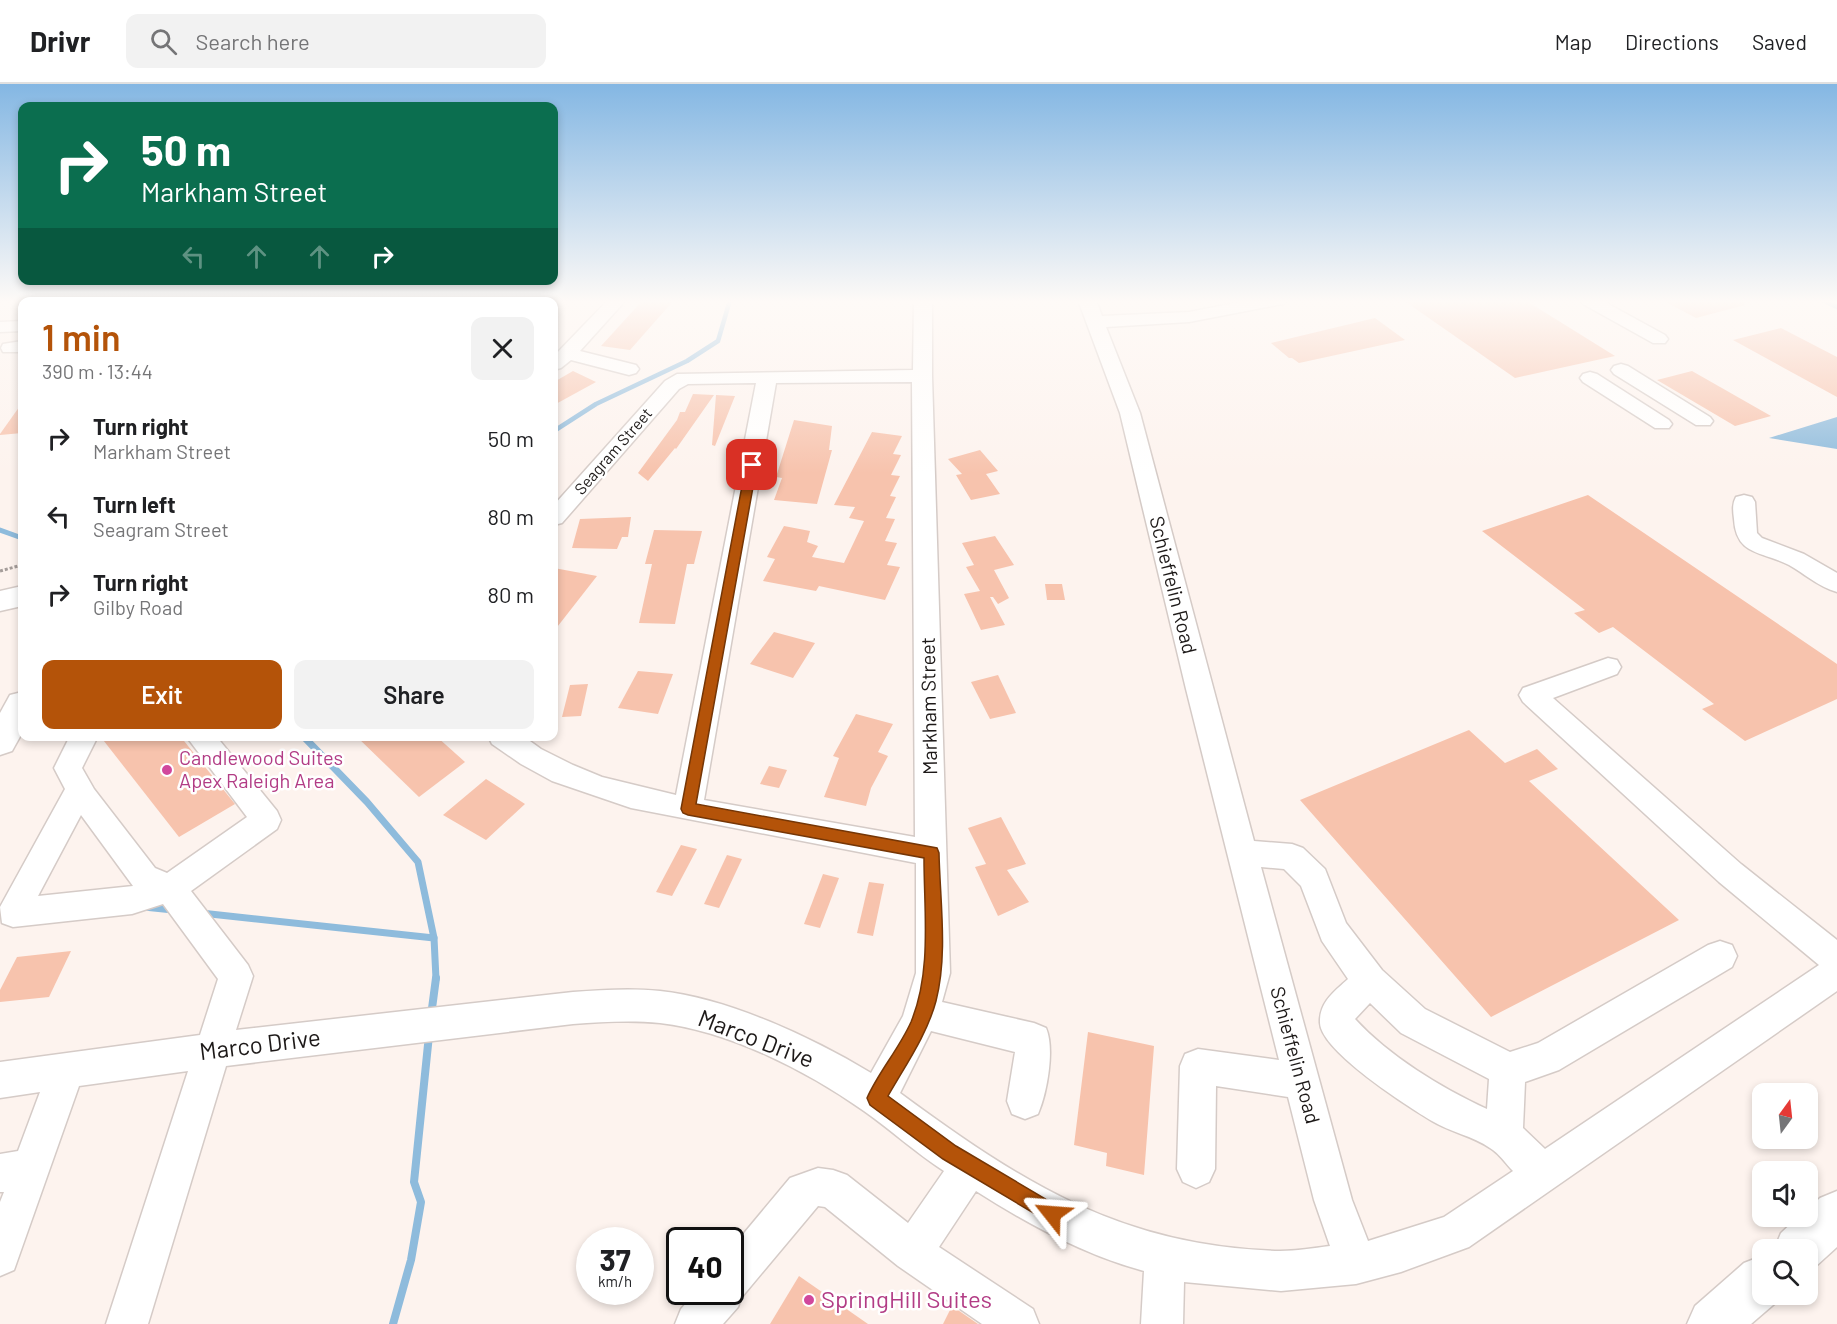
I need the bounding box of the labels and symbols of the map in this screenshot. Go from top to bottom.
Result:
street label: Seagram Street [570,403,655,498]
pin [726,439,777,490]
street label: Schieffelin Road [1145,513,1203,656]
street label: Markham Street [915,637,941,775]
place label: Candlewood Suites Apex Raleigh Area [179,745,343,792]
marker: Candlewood Suites Apex Raleigh Area [160,763,174,777]
street label: Schieffelin Road [1266,983,1326,1126]
street label: Marco Drive [694,1002,819,1073]
street label: Marco Drive [198,1022,322,1065]
north arrow [1752,1083,1818,1149]
position arrow [1020,1182,1084,1246]
speed limit sign: 40 [666,1227,744,1305]
place label: SpringHill Suites [821,1284,992,1313]
marker: SpringHill Suites [802,1293,816,1307]

